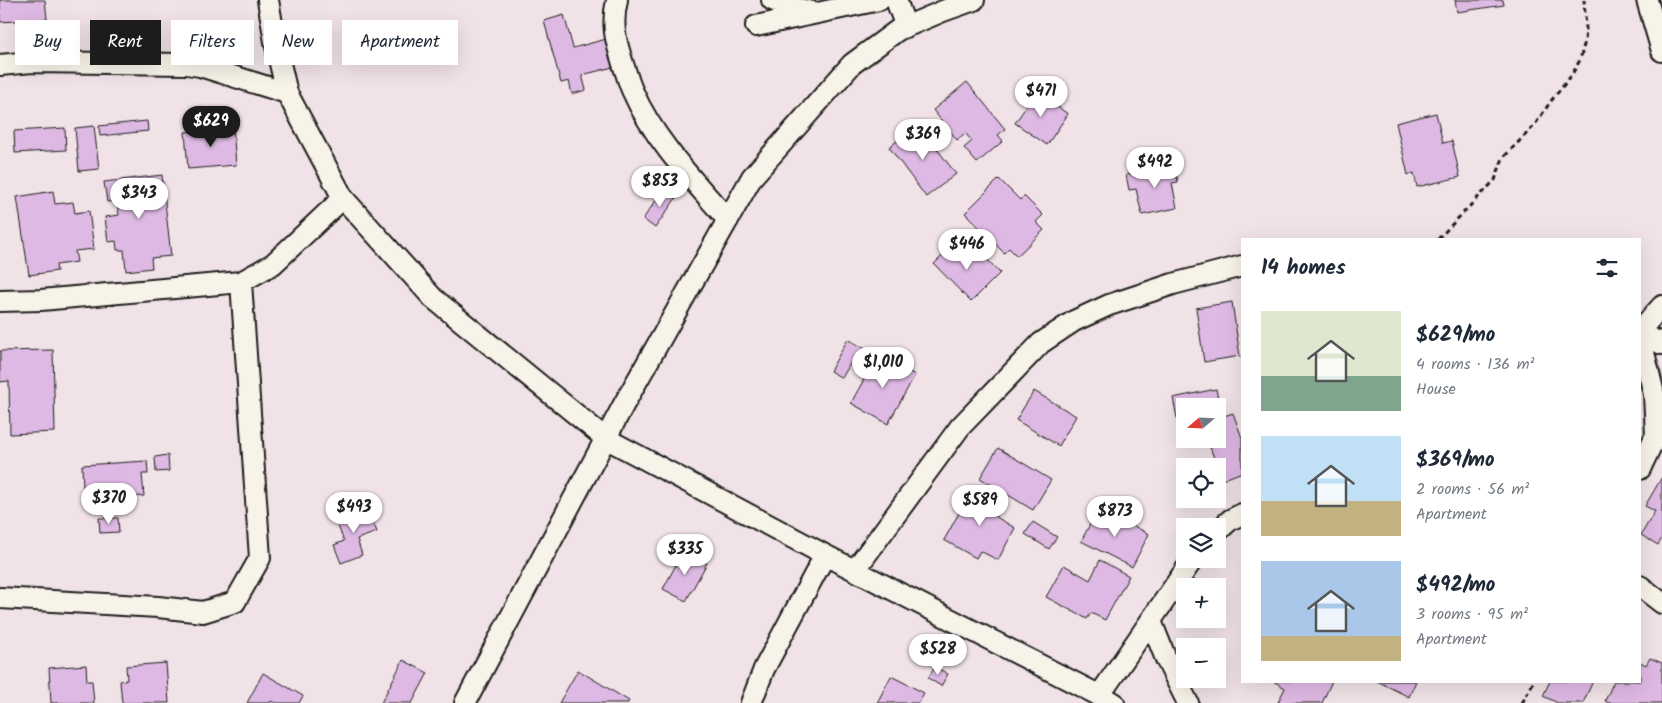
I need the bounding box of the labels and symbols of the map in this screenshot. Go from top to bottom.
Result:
pin: $471 [1011,76,1071,118]
pin: $629 [181,106,241,148]
pin: $369 [893,119,953,161]
pin: $492 [1125,146,1185,189]
pin: $853 [630,166,690,208]
pin: $343 [109,178,169,220]
pin: $446 [937,228,997,271]
pin: $1,010 [842,346,924,389]
north arrow [1176,398,1226,448]
pin: $370 [79,482,139,525]
pin: $589 [950,484,1010,527]
pin: $493 [324,492,384,534]
pin: $873 [1085,496,1145,538]
pin: $335 [655,534,715,576]
pin: $528 [908,634,968,676]

